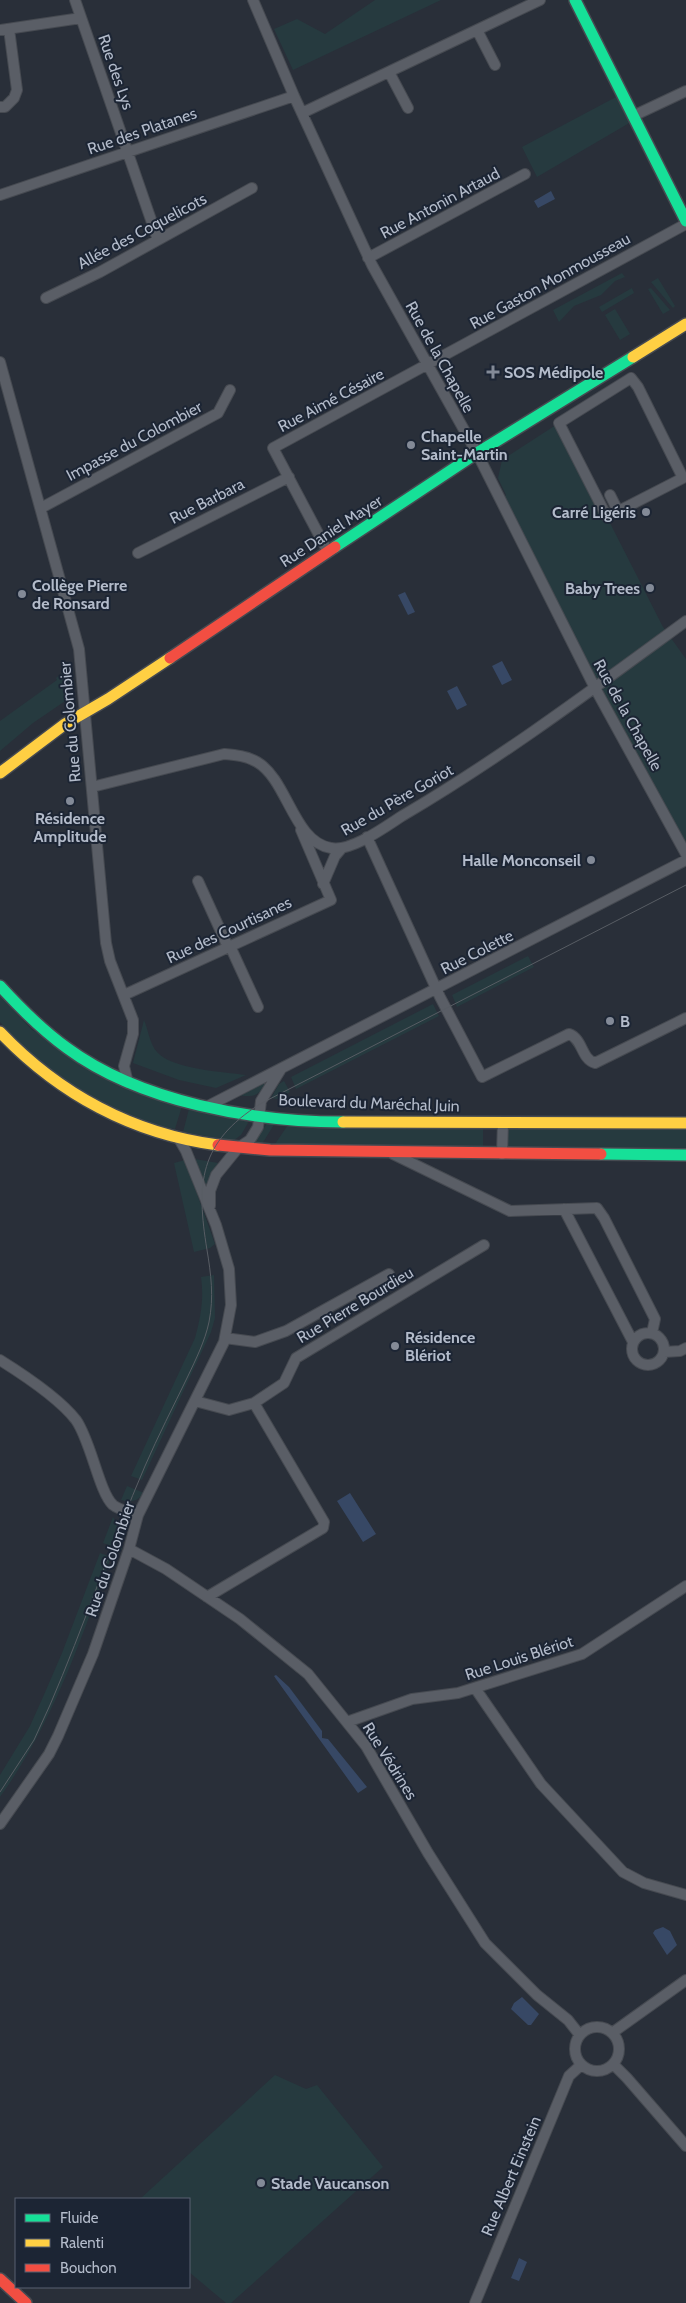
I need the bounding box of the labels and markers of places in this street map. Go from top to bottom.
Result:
place label: SOS Médipole [504,363,603,382]
marker: SOS Médipole [486,365,500,379]
place label: Chapelle Saint-Martin [421,427,508,464]
marker: Chapelle Saint-Martin [405,439,417,451]
place label: Carré Ligéris [552,503,636,522]
marker: Carré Ligéris [640,506,652,518]
place label: Collège Pierre de Ronsard [32,576,127,613]
place label: Baby Trees [565,579,640,598]
marker: Baby Trees [644,582,656,594]
marker: Collège Pierre de Ronsard [16,588,28,600]
marker: Résidence Amplitude [64,795,76,807]
place label: Résidence Amplitude [34,809,106,846]
place label: Halle Monconseil [462,851,581,870]
marker: Halle Monconseil [585,854,597,866]
place label: B [620,1012,630,1031]
marker: B [604,1015,616,1027]
place label: Résidence Blériot [405,1328,475,1365]
marker: Résidence Blériot [389,1340,401,1352]
place label: Stade Vaucanson [271,2174,389,2193]
marker: Stade Vaucanson [255,2177,267,2189]

